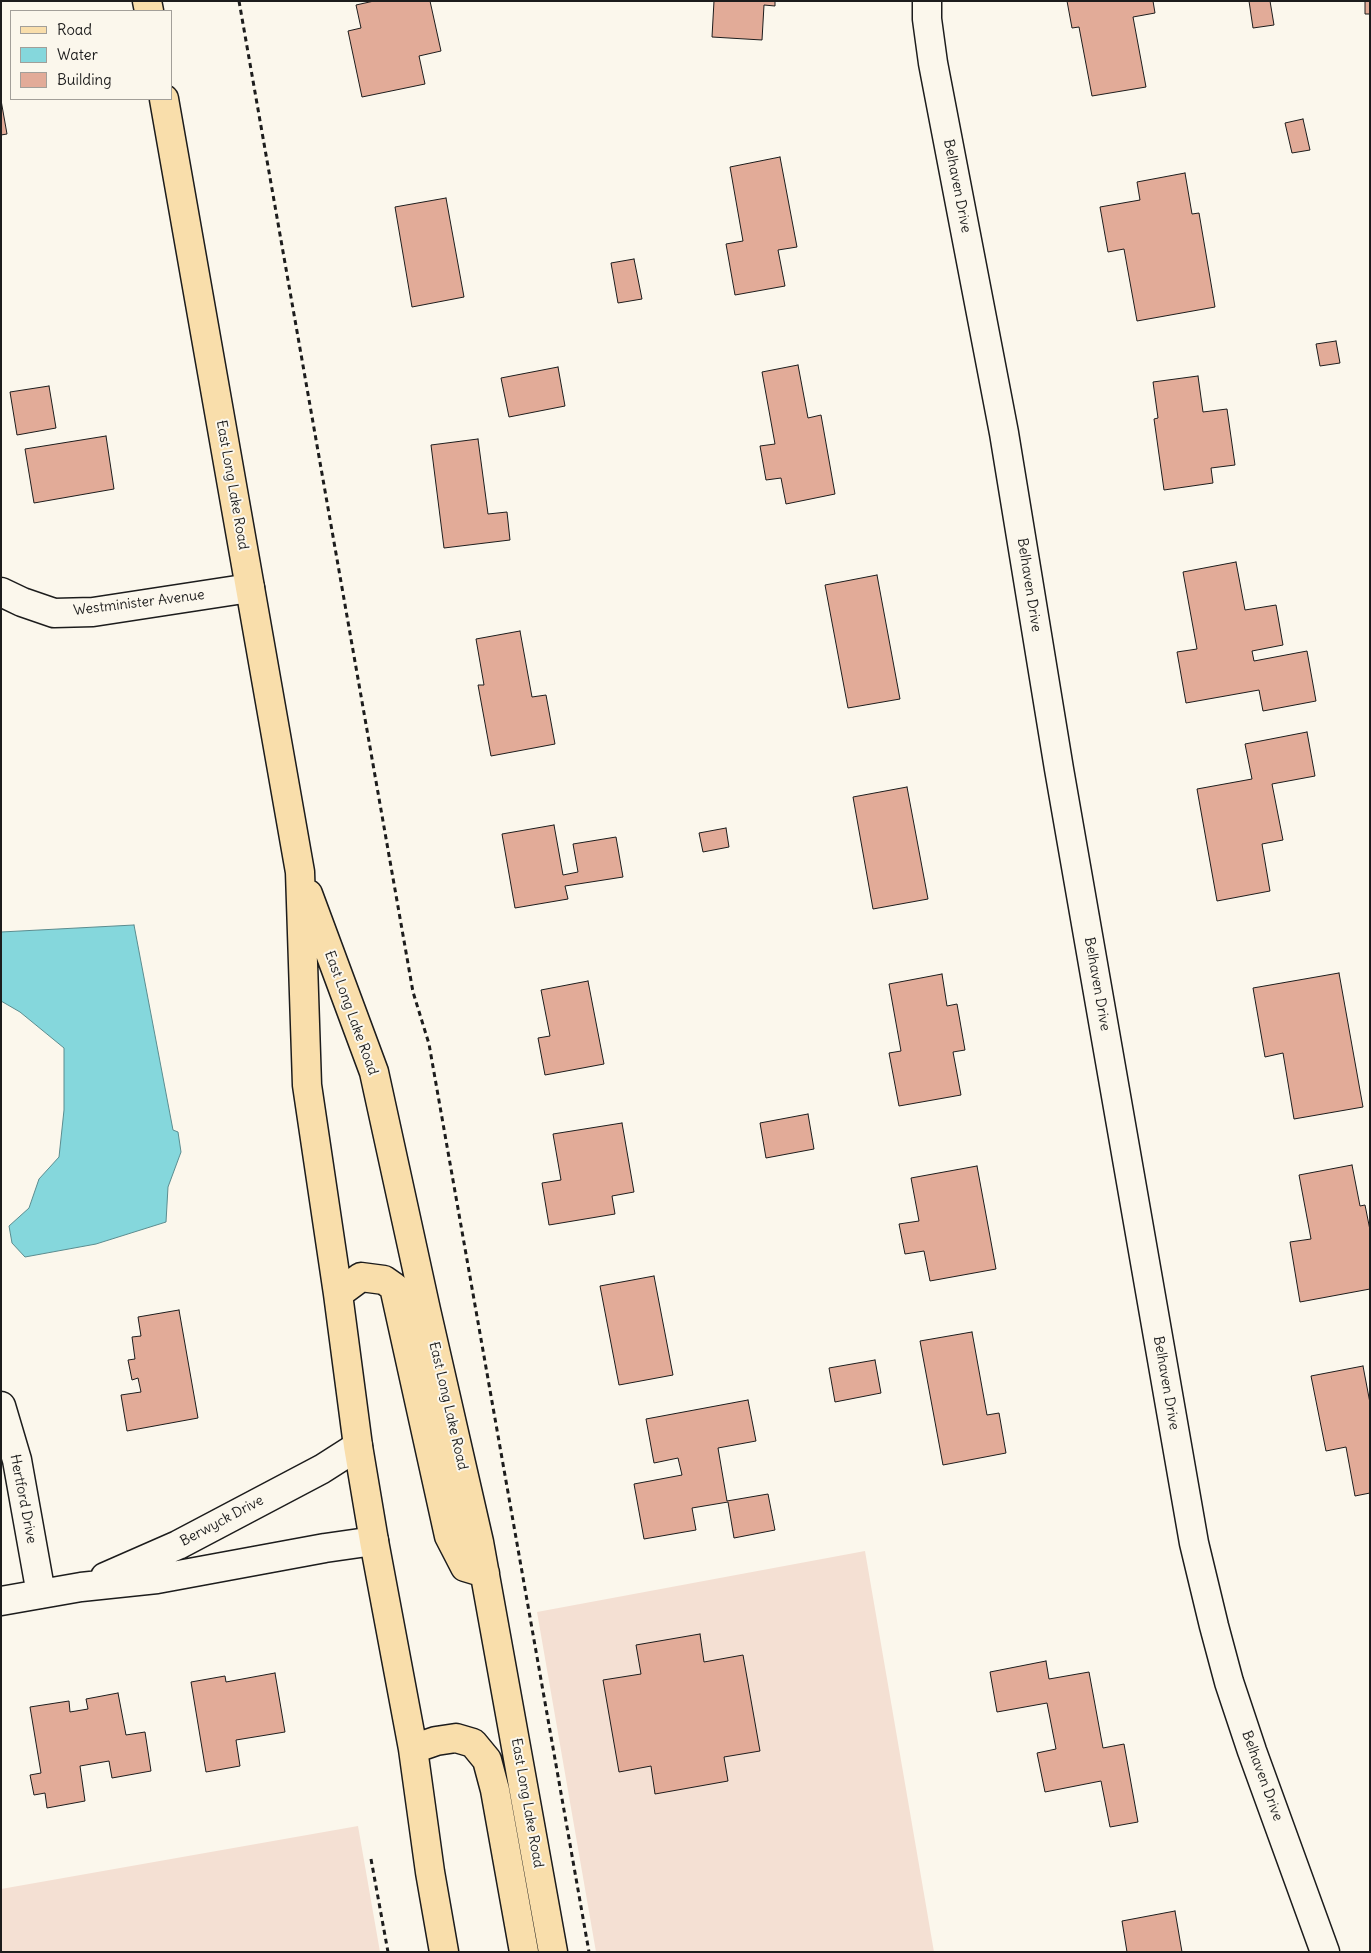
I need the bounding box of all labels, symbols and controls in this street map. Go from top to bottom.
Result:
legend [10,10,172,100]
text: Road [57,20,92,39]
text: Water [57,45,98,64]
text: Building [57,70,112,89]
street label: Belhaven Drive [940,138,974,234]
street label: East Long Lake Road [212,419,252,551]
street label: Belhaven Drive [1013,537,1045,633]
street label: Westminister Avenue [72,587,206,619]
street label: Belhaven Drive [1080,936,1114,1032]
street label: East Long Lake Road [321,948,381,1078]
street label: Belhaven Drive [1149,1335,1183,1431]
street label: East Long Lake Road [425,1340,471,1472]
street label: Hertford Drive [6,1453,40,1545]
street label: Berwyck Drive [177,1492,267,1550]
street label: Belhaven Drive [1238,1729,1286,1823]
street label: East Long Lake Road [507,1737,547,1869]

